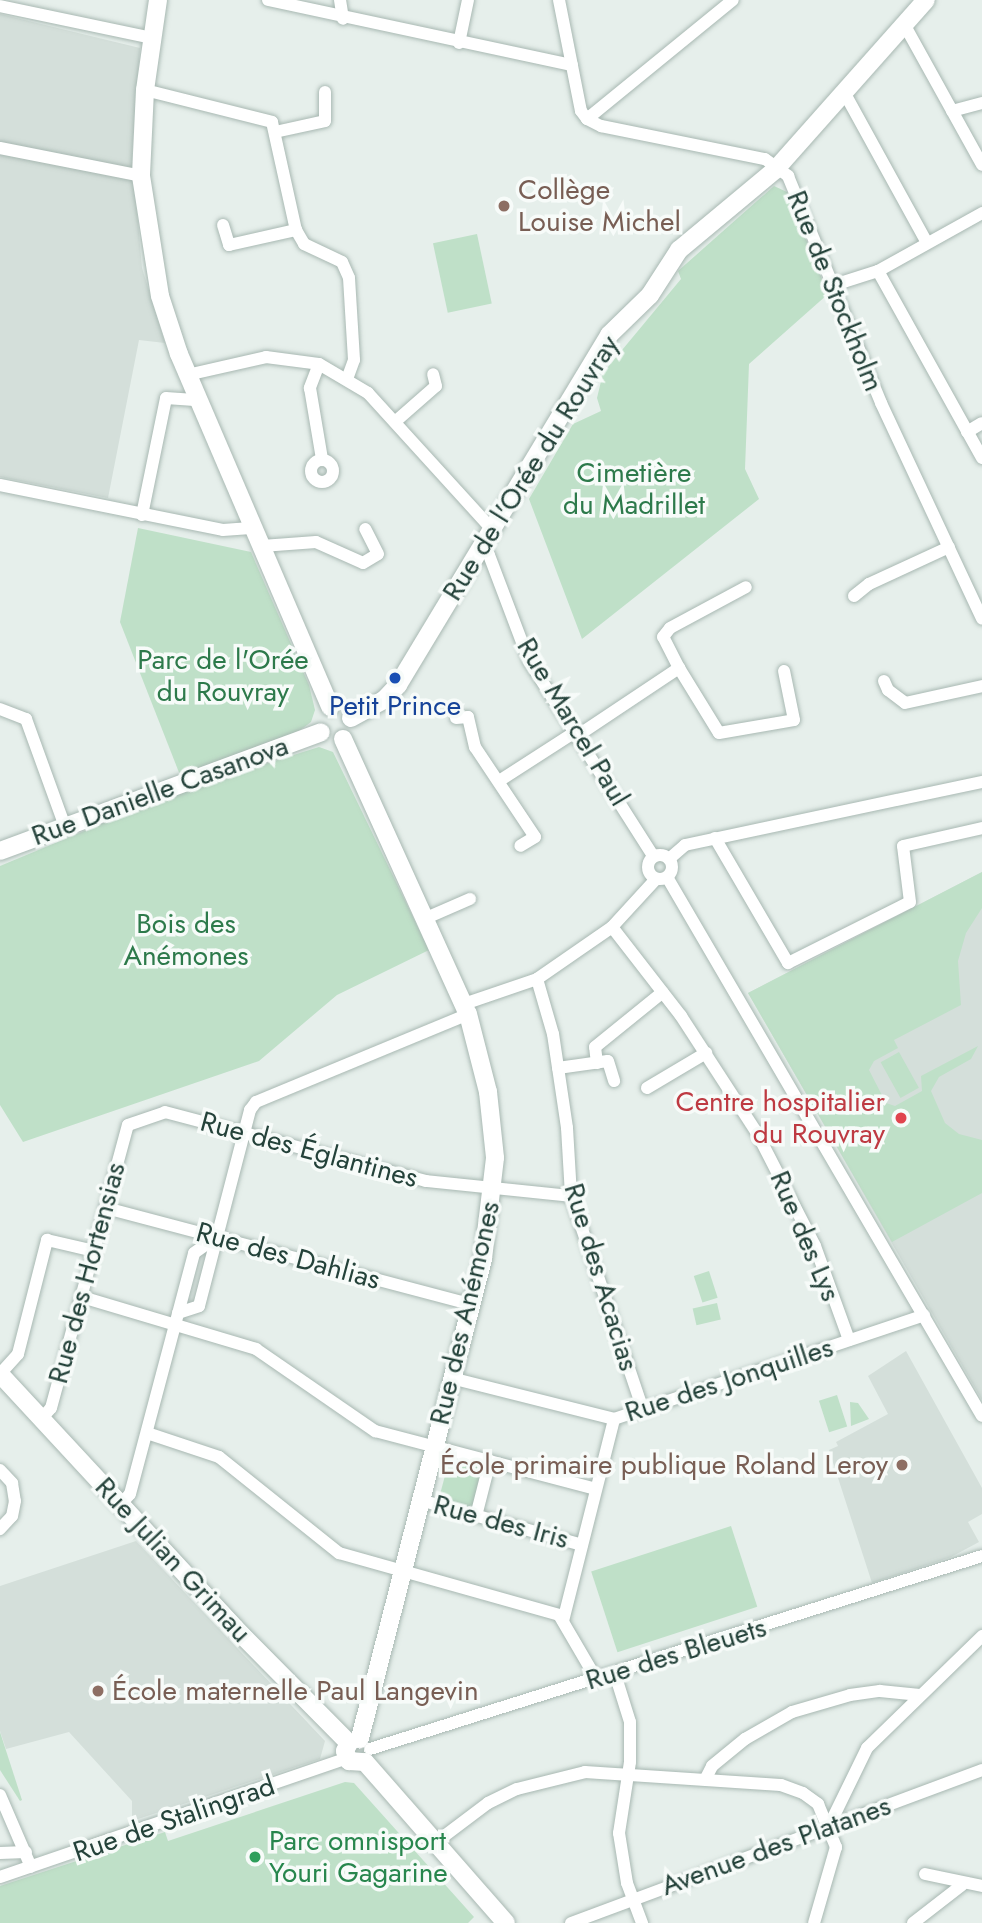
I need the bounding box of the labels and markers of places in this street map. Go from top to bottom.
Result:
place label: Collège Louise Michel [518,173,681,239]
marker: Collège Louise Michel [496,198,512,214]
marker: Petit Prince [387,670,403,686]
place label: Petit Prince [329,689,461,723]
place label: Centre hospitalier du Rouvray [676,1085,885,1151]
marker: Centre hospitalier du Rouvray [891,1108,911,1128]
place label: École primaire publique Roland Leroy [440,1448,888,1482]
marker: École primaire publique Roland Leroy [894,1457,910,1473]
place label: École maternelle Paul Langevin [112,1674,479,1708]
marker: École maternelle Paul Langevin [90,1683,106,1699]
place label: Parc omnisport Youri Gagarine [269,1824,448,1890]
marker: Parc omnisport Youri Gagarine [247,1849,263,1865]

